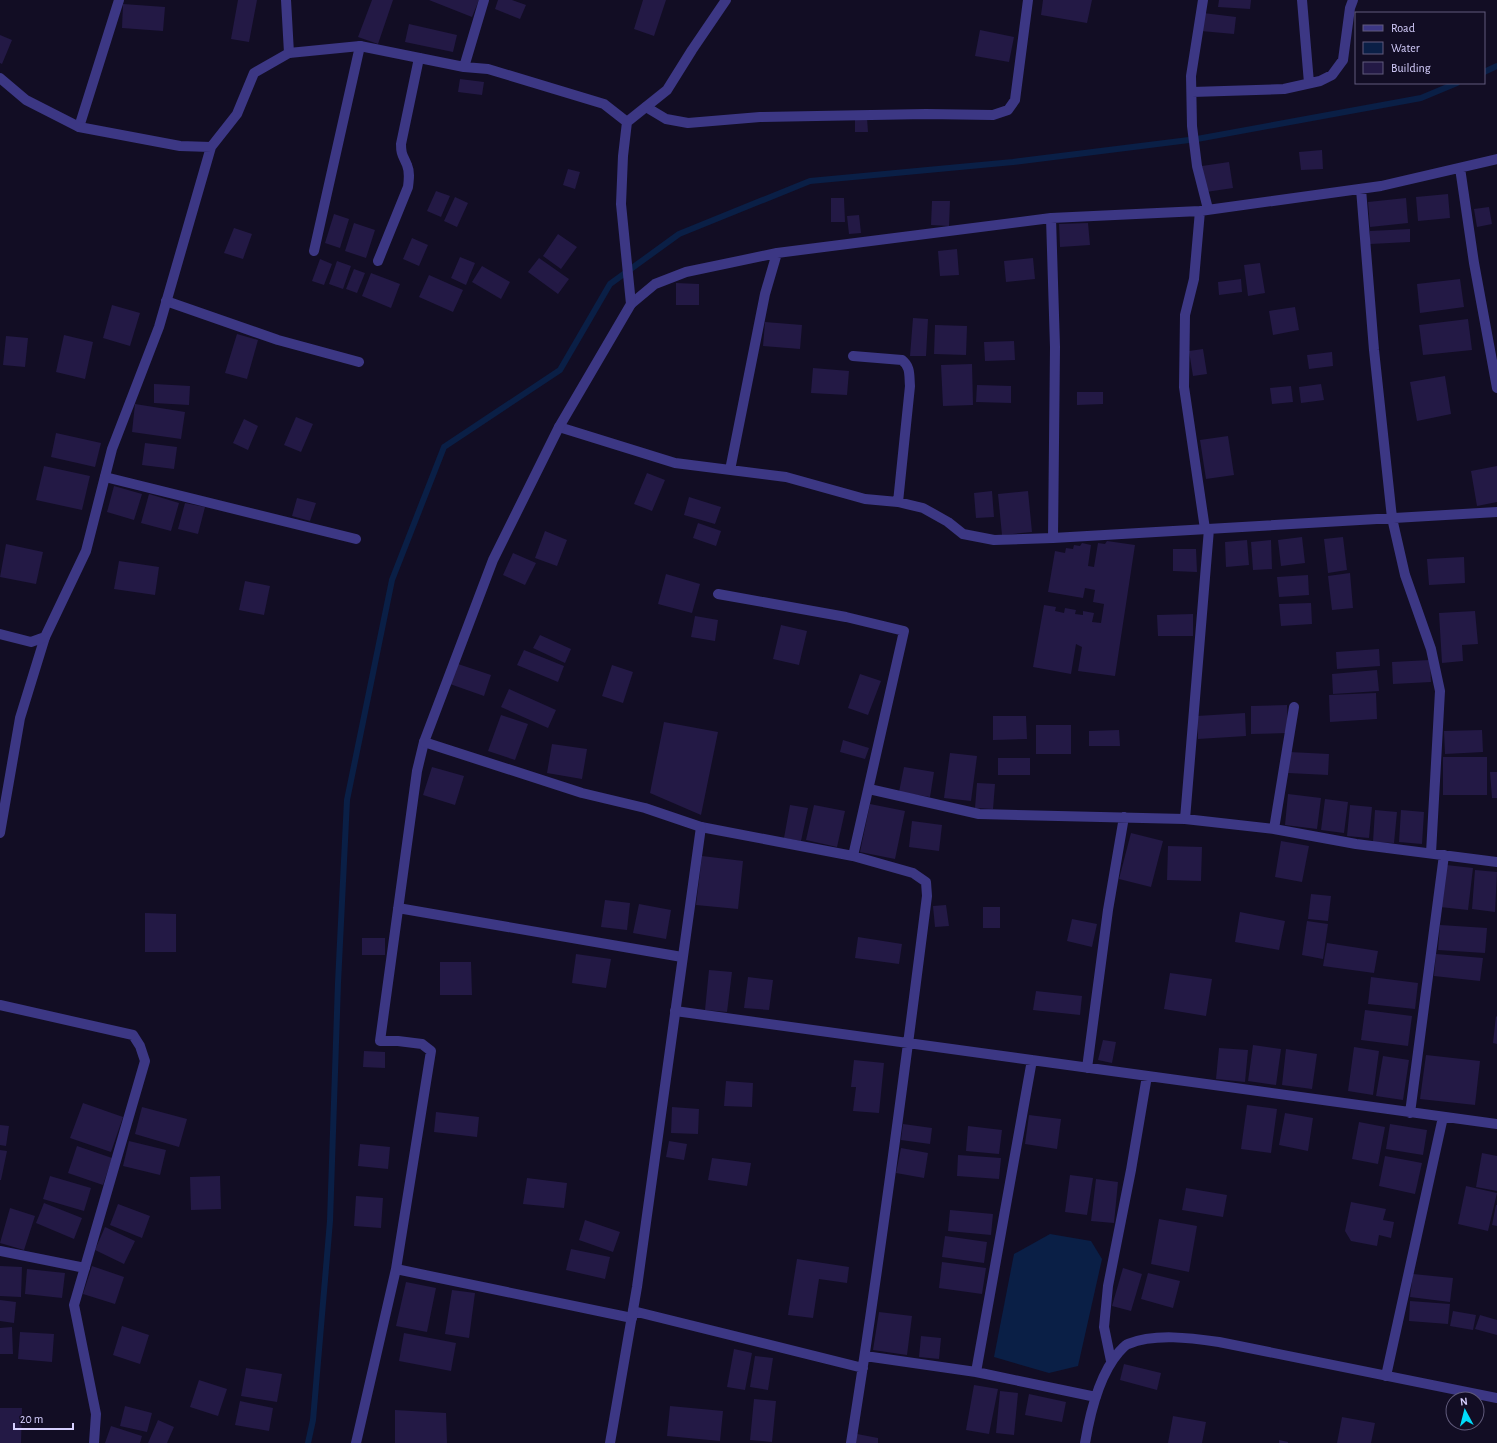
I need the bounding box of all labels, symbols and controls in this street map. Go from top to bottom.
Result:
legend [1355,12,1485,84]
text: Road [1391,22,1415,34]
text: Water [1391,42,1420,54]
text: Building [1391,62,1431,74]
north arrow [1445,1391,1485,1431]
text: N [1459,1396,1468,1407]
scale bar [14,1405,73,1431]
text: 20 m [20,1413,43,1425]

